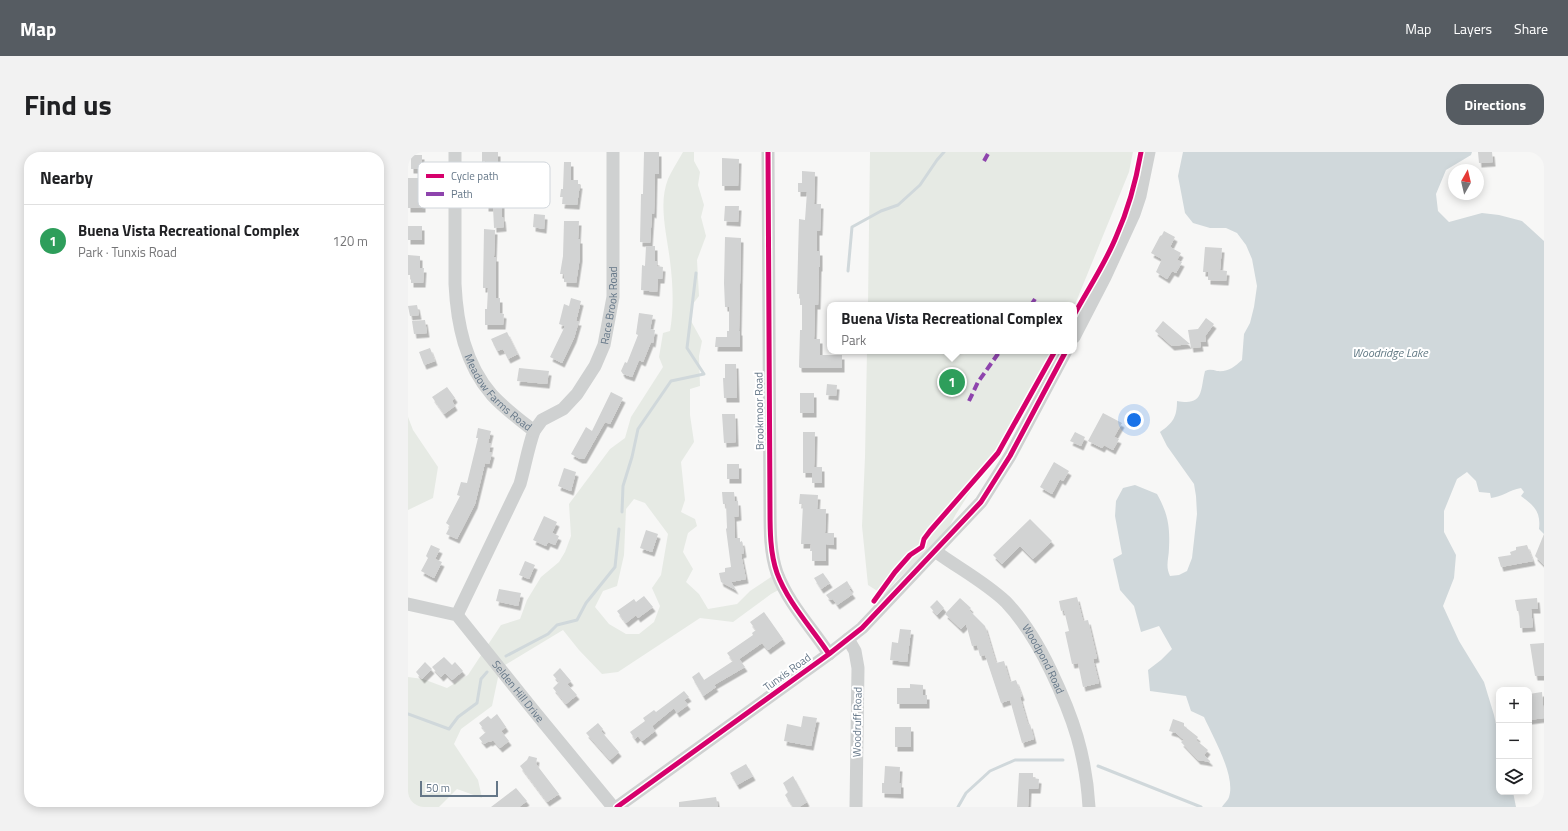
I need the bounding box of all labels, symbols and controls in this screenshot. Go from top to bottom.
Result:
text: Map [20,14,56,43]
text: Map [1405,18,1431,39]
text: Layers [1453,18,1492,39]
text: Share [1514,18,1548,39]
text: Find us [24,83,112,126]
button: Directions [1446,84,1544,125]
legend [418,162,550,208]
north arrow [1448,164,1484,200]
text: Nearby [40,165,93,191]
text: Cycle path [451,168,499,184]
text: Path [451,186,473,202]
text: Buena Vista Recreational Complex [78,219,299,242]
text: 1 [49,231,57,251]
text: 120 m [332,231,368,251]
text: Park · Tunxis Road [78,242,177,262]
street label: Race Brook Road [596,266,621,346]
popup [827,302,1077,354]
text: Buena Vista Recreational Complex [841,307,1063,330]
text: Park [841,330,866,350]
water label: Woodridge Lake [1352,343,1429,362]
street label: Meadow Farms Road [461,351,535,435]
pin: 1 [939,367,965,397]
street label: Brookmoor Road [750,372,768,450]
your location [1124,410,1144,430]
street label: Woodpond Road [1018,621,1068,696]
street label: Tunxis Road [760,649,814,695]
street label: Selden Hill Drive [488,657,548,726]
street label: Woodruff Road [848,687,866,757]
map controls [1496,687,1532,795]
button: + [1496,687,1532,723]
button: − [1496,723,1532,759]
button: layers [1496,759,1532,795]
scale bar [420,779,498,798]
text: 50 m [426,780,450,796]

